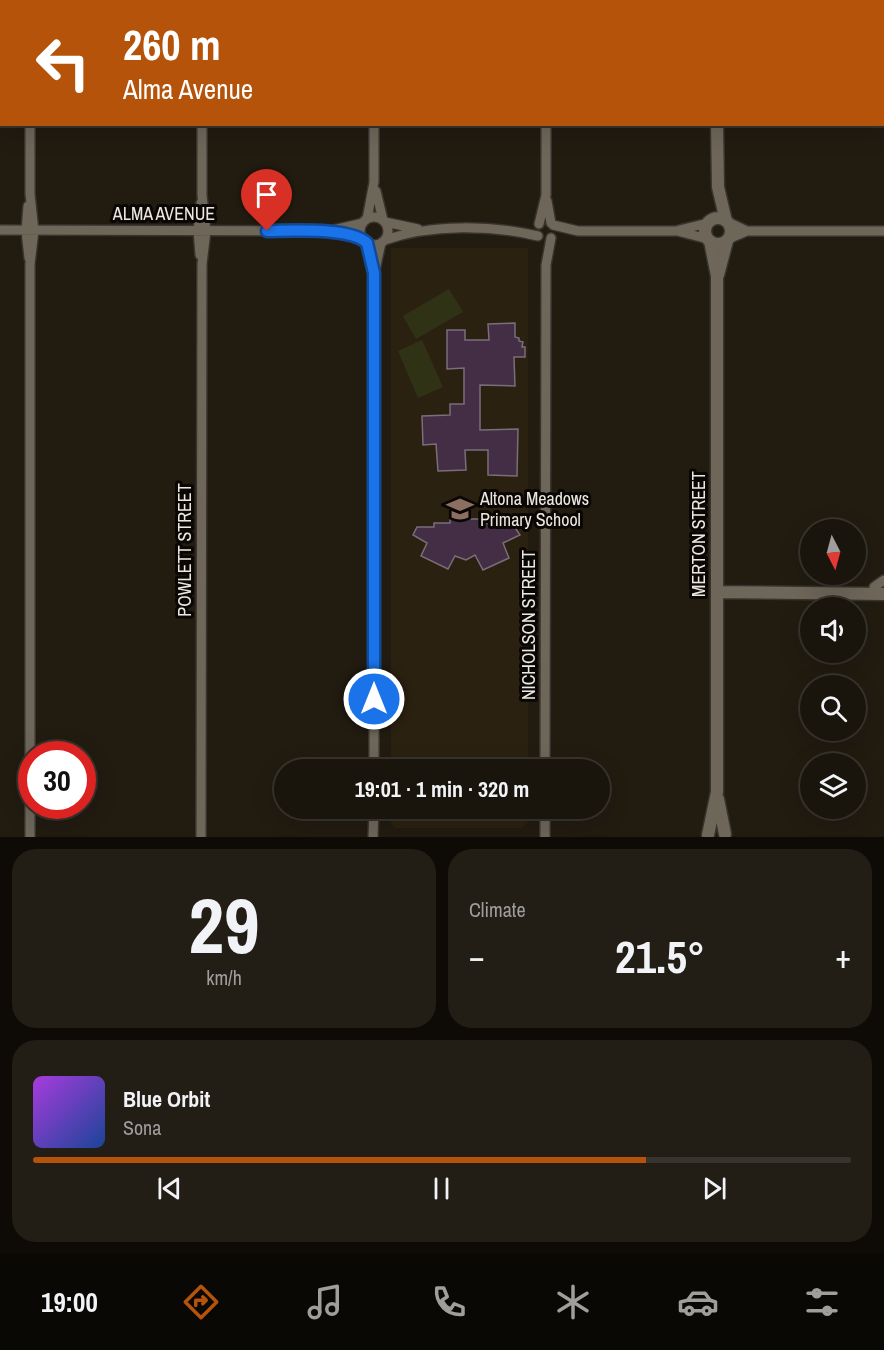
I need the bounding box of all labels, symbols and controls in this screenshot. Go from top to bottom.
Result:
text: 260 m [123,17,221,73]
icon: left [24,24,102,102]
text: Alma Avenue [123,71,253,107]
pin [241,169,292,231]
icon: arrive [250,178,283,211]
street label: ALMA AVENUE [112,201,215,226]
street label: MERTON STREET [686,471,711,597]
street label: POWLETT STREET [172,483,197,617]
place label: Altona Meadows Primary School [479,486,589,532]
school or university icon: Altona Meadows Primary School [445,494,475,524]
north arrow [800,519,866,585]
map controls [800,519,866,819]
street label: NICHOLSON STREET [516,550,541,700]
button: sound [800,597,866,663]
position arrow [342,667,406,731]
button: search [800,675,866,741]
speed limit sign: 30 [18,741,96,819]
button: layers [800,753,866,819]
text: 19:01 · 1 min · 320 m [355,774,529,804]
text: 29 [188,872,260,977]
text: Climate [469,896,526,923]
text: 21.5° [615,926,705,987]
text: − [469,934,485,978]
text: + [835,934,851,978]
text: km/h [206,964,242,991]
text: Blue Orbit [123,1084,210,1114]
text: Sona [123,1114,161,1141]
icon: previous [153,1172,186,1205]
icon: pause [425,1172,458,1205]
icon: next [698,1172,731,1205]
icon: directions [180,1281,222,1323]
icon: music [304,1281,346,1323]
icon: phone [428,1281,470,1323]
icon: climate [552,1281,594,1323]
icon: car [677,1281,719,1323]
icon: filters [801,1281,843,1323]
text: 19:00 [41,1284,98,1320]

